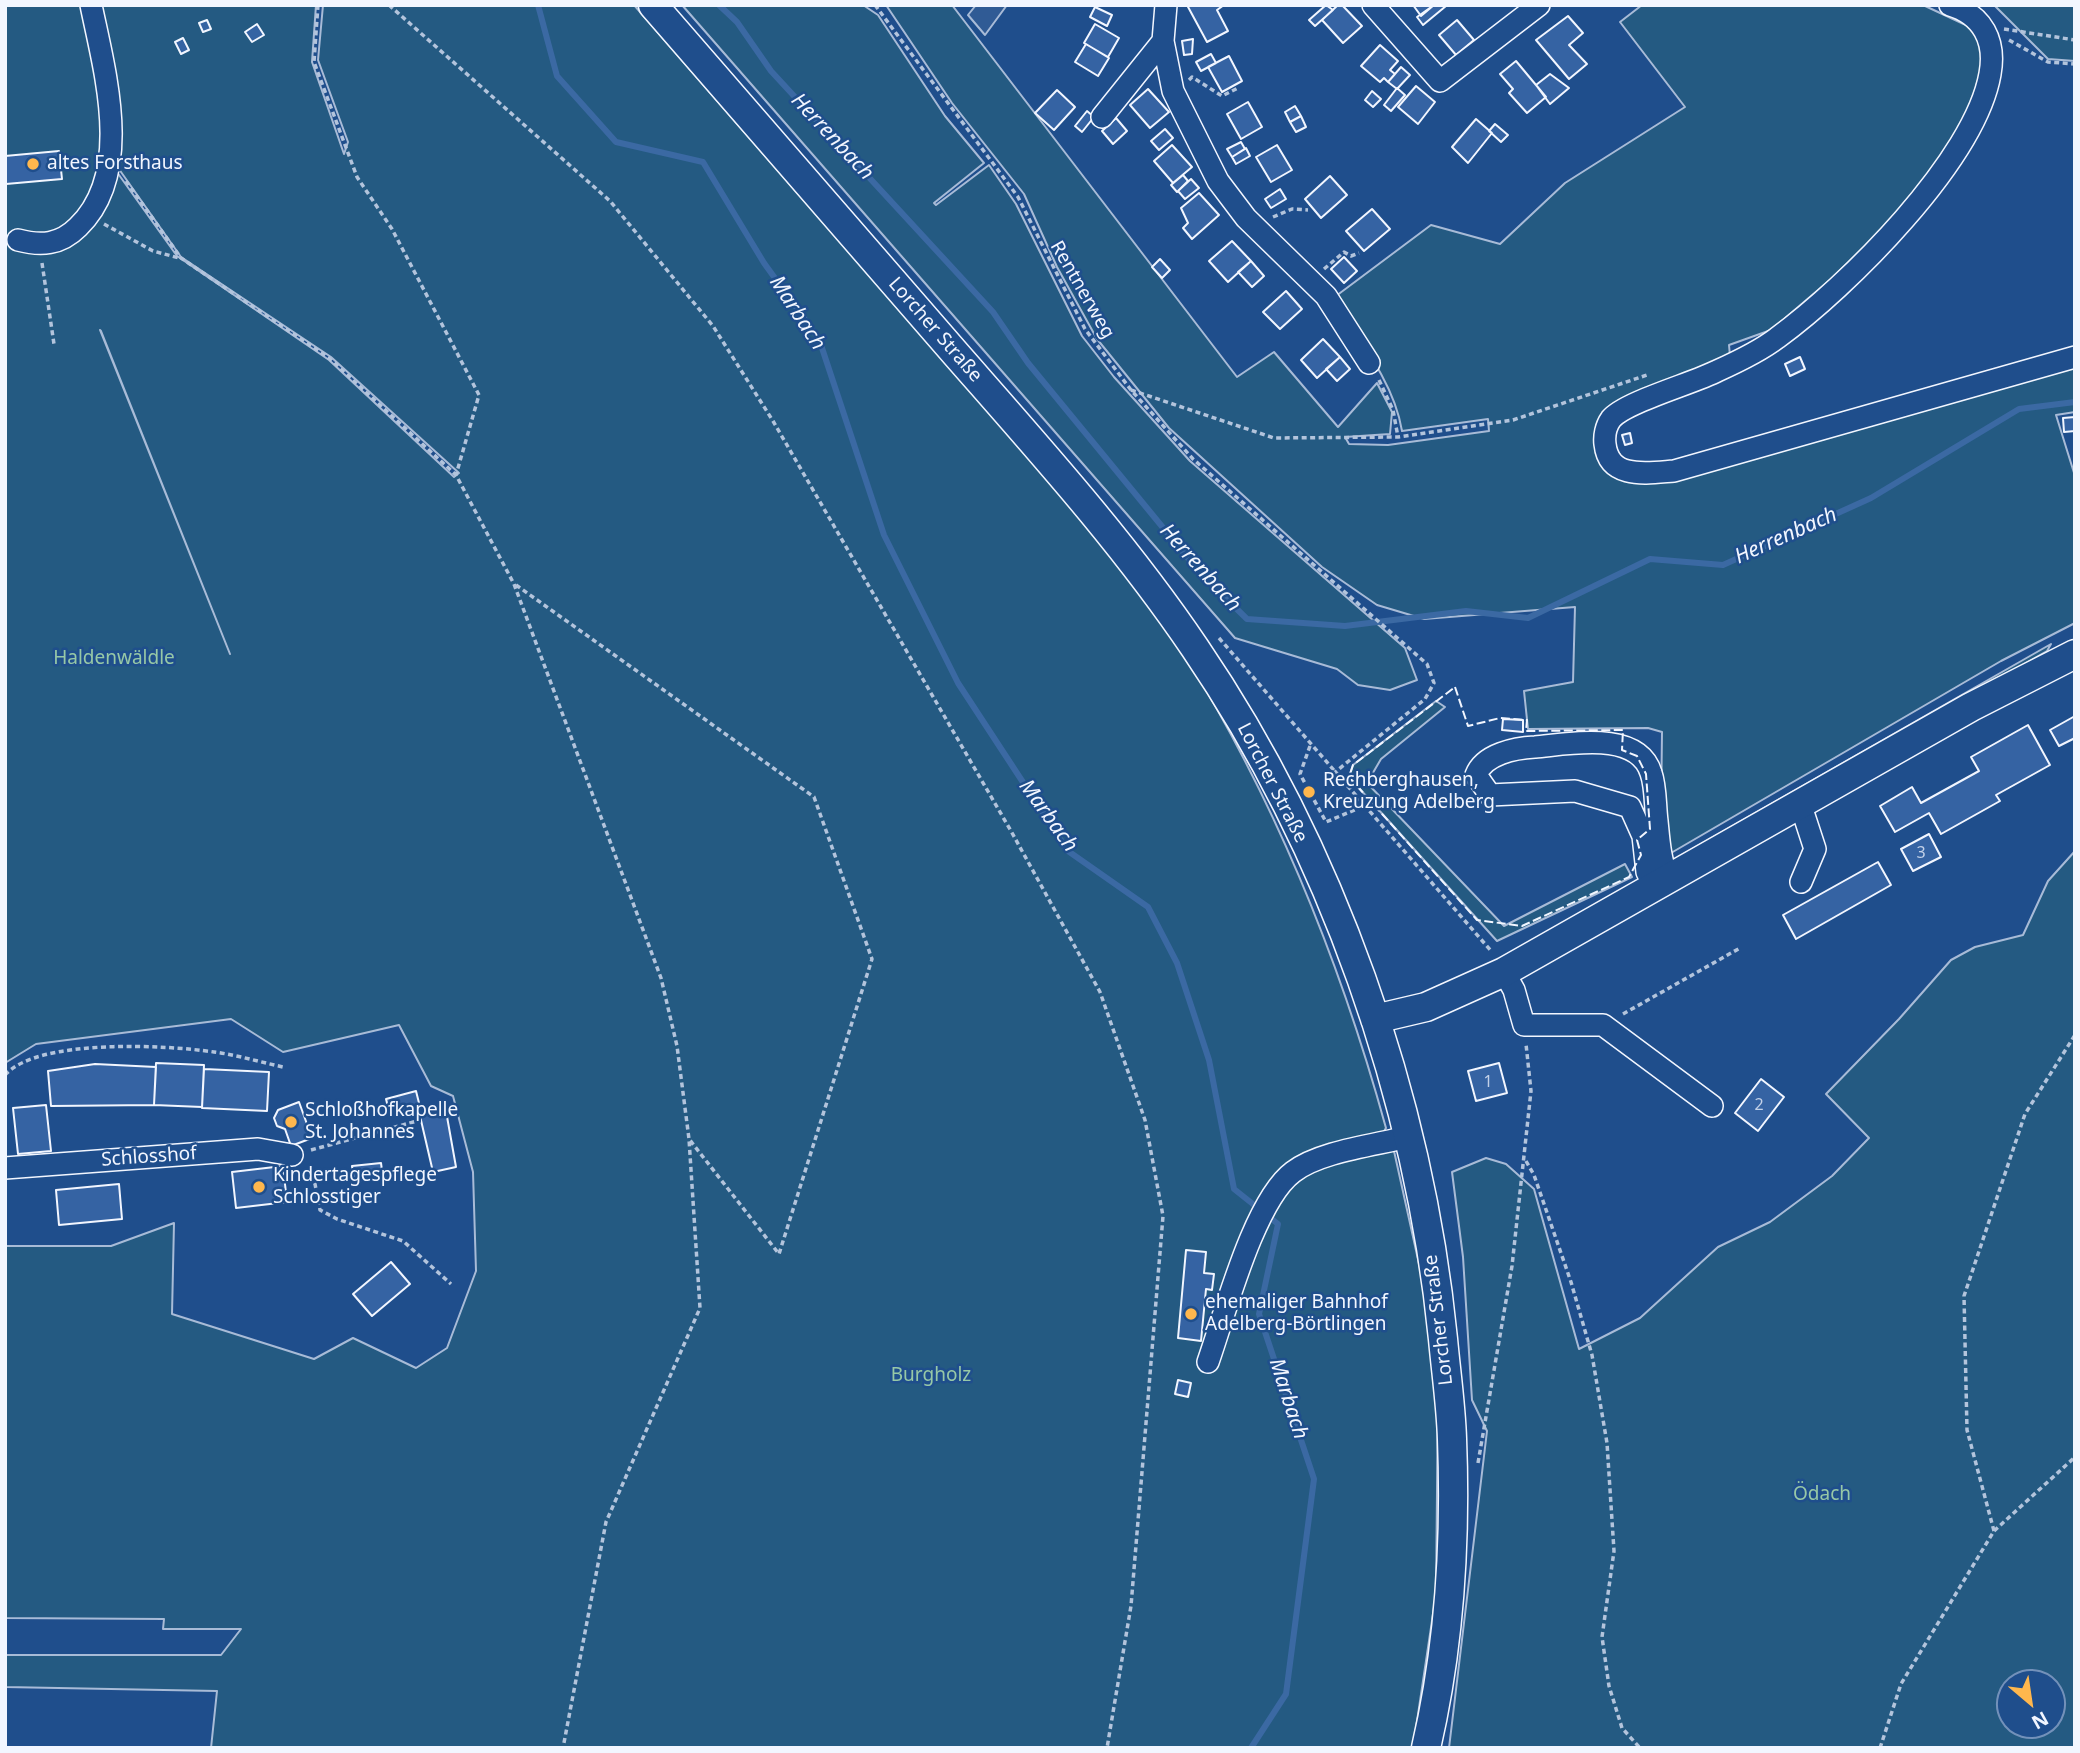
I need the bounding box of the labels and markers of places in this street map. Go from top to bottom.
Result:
place label: altes Forsthaus [47,153,183,175]
marker: altes Forsthaus [25,156,41,172]
place label: Rechberghausen, Kreuzung Adelberg [1323,770,1495,814]
marker: Rechberghausen, Kreuzung Adelberg [1301,784,1317,800]
place label: Schloßhofkapelle St. Johannes [305,1100,458,1144]
marker: Schloßhofkapelle St. Johannes [283,1114,299,1130]
place label: Kindertagespflege Schlosstiger [273,1165,437,1209]
marker: Kindertagespflege Schlosstiger [251,1179,267,1195]
place label: ehemaliger Bahnhof Adelberg-Börtlingen [1205,1292,1388,1336]
marker: ehemaliger Bahnhof Adelberg-Börtlingen [1183,1306,1199,1322]

